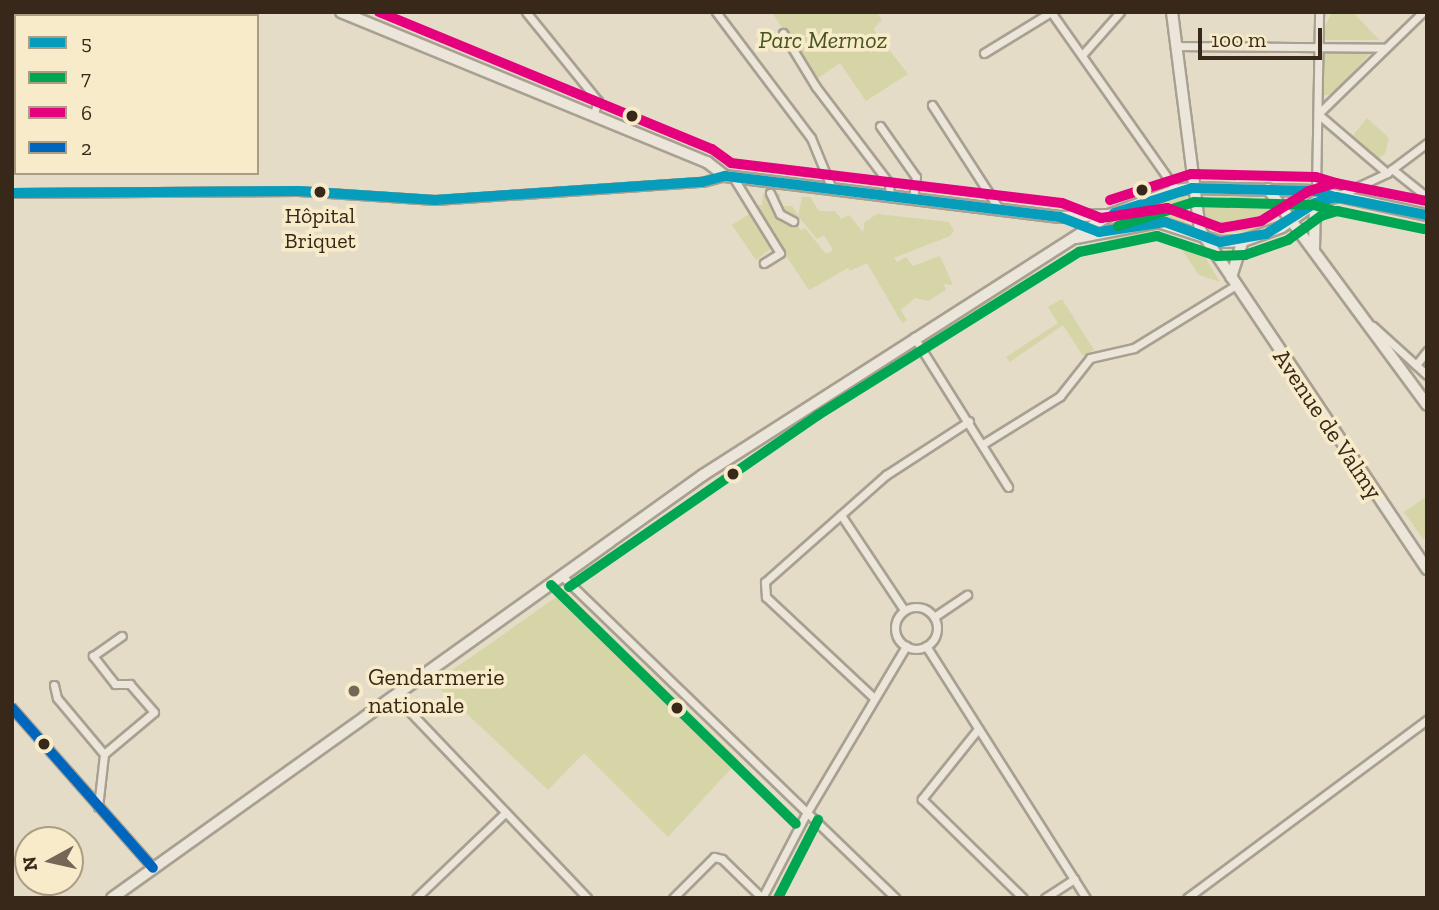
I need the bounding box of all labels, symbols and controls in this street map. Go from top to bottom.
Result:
legend [14,14,259,175]
scale bar [1201,14,1325,58]
park label: Parc Mermoz [758,26,888,54]
text: 100 m [1211,27,1266,52]
text: 5 [81,30,92,55]
text: 7 [81,65,91,90]
text: 6 [81,100,92,125]
unlabelled marker [625,109,639,123]
text: 2 [81,135,92,160]
unlabelled marker [1135,183,1149,197]
marker: Hôpital Briquet [313,185,327,199]
place label: Hôpital Briquet [284,202,356,254]
street label: Avenue de Valmy [1267,343,1389,505]
unlabelled marker [726,467,740,481]
place label: Gendarmerie nationale [368,663,505,719]
marker: Gendarmerie nationale [346,683,362,699]
unlabelled marker [670,701,684,715]
unlabelled marker [37,737,51,751]
north arrow [14,826,84,896]
text: N [17,855,42,872]

